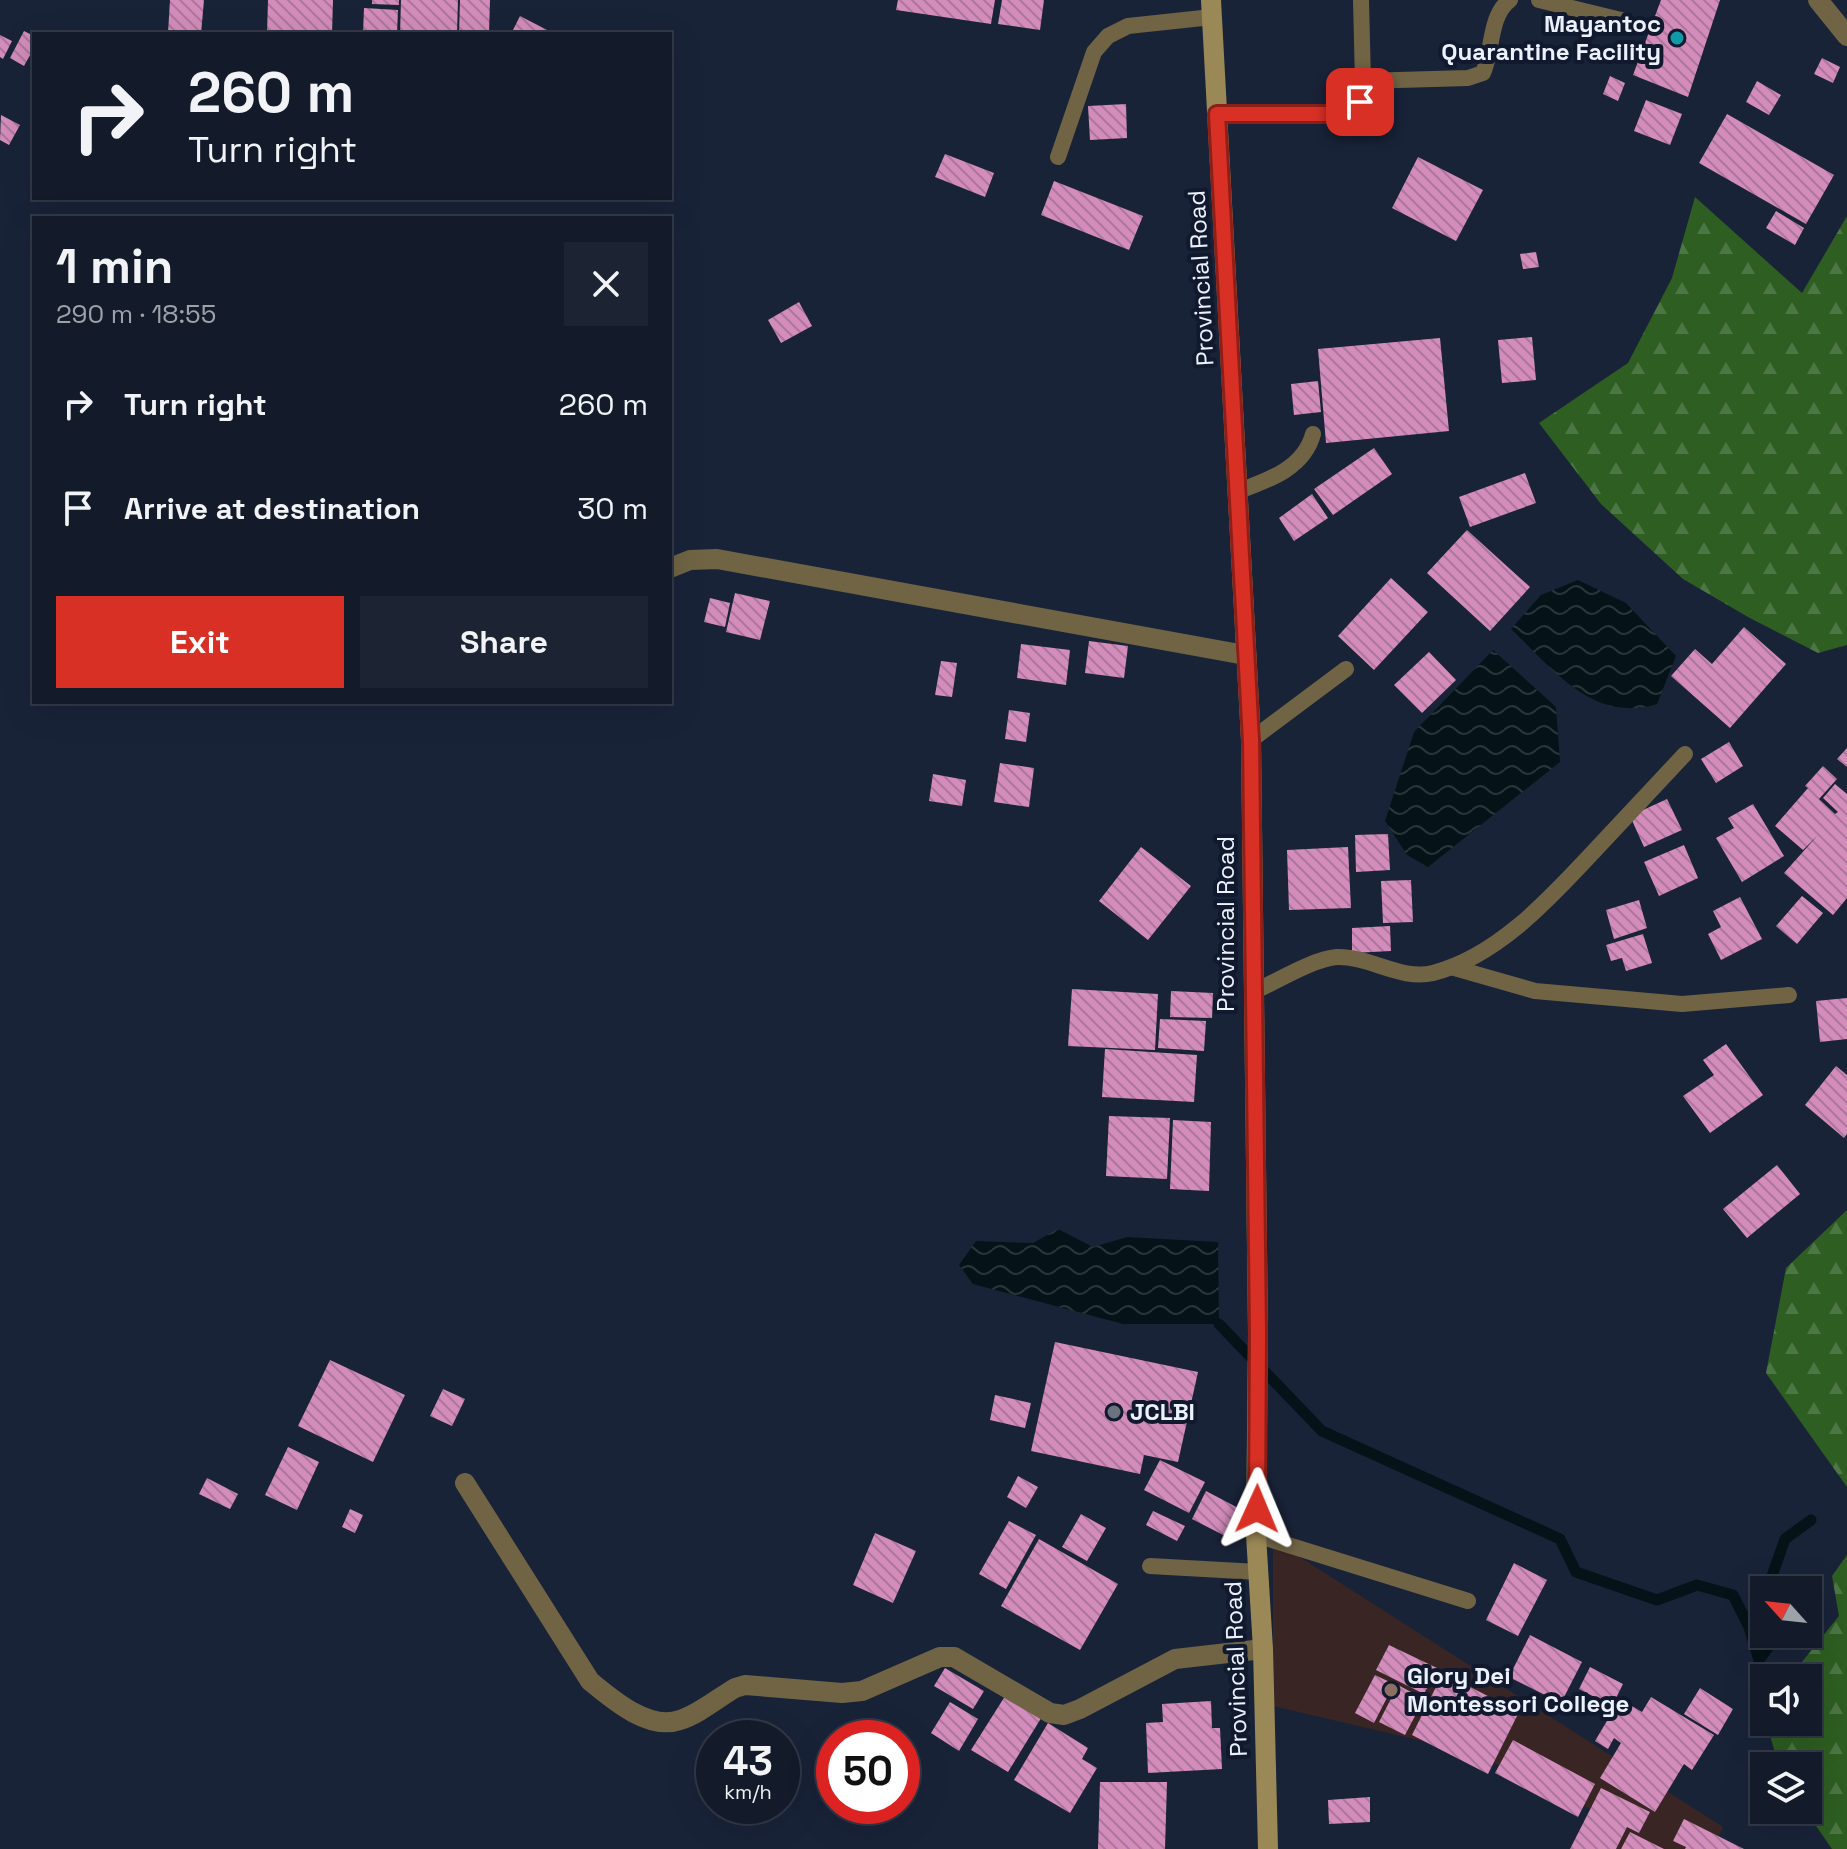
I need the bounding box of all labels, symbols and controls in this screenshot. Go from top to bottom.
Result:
place label: Mayantoc Quarantine Facility [1441,8,1661,67]
marker: Mayantoc Quarantine Facility [1668,29,1686,47]
text: 260 m [188,57,354,128]
icon: right [56,64,160,168]
pin [1326,68,1394,136]
icon: arrive [1338,80,1382,124]
text: Turn right [188,127,357,173]
street label: Provincial Road [1180,189,1221,367]
text: 1 min [56,236,173,297]
button: close [564,242,648,326]
text: 290 m · 18:55 [56,297,216,331]
icon: right [56,382,100,426]
text: Turn right [124,385,267,424]
text: 260 m [559,385,648,424]
icon: arrive [56,486,100,530]
text: Arrive at destination [124,489,420,528]
text: 30 m [577,489,648,528]
button: Exit [56,596,344,688]
button: Share [360,596,648,688]
street label: Provincial Road [1210,836,1241,1012]
place label: JCLBI [1130,1396,1195,1427]
marker: JCLBI [1105,1403,1123,1421]
position arrow [1215,1467,1299,1551]
north arrow [1750,1576,1822,1648]
map controls [1750,1576,1822,1824]
street label: Provincial Road [1217,1581,1254,1757]
place label: Glory Dei Montessori College [1407,1660,1629,1719]
button: sound [1750,1664,1822,1736]
marker: Glory Dei Montessori College [1382,1681,1400,1699]
speed limit sign: 50 [816,1720,920,1824]
text: 43 [723,1736,773,1787]
button: layers [1750,1752,1822,1824]
text: km/h [724,1779,772,1805]

